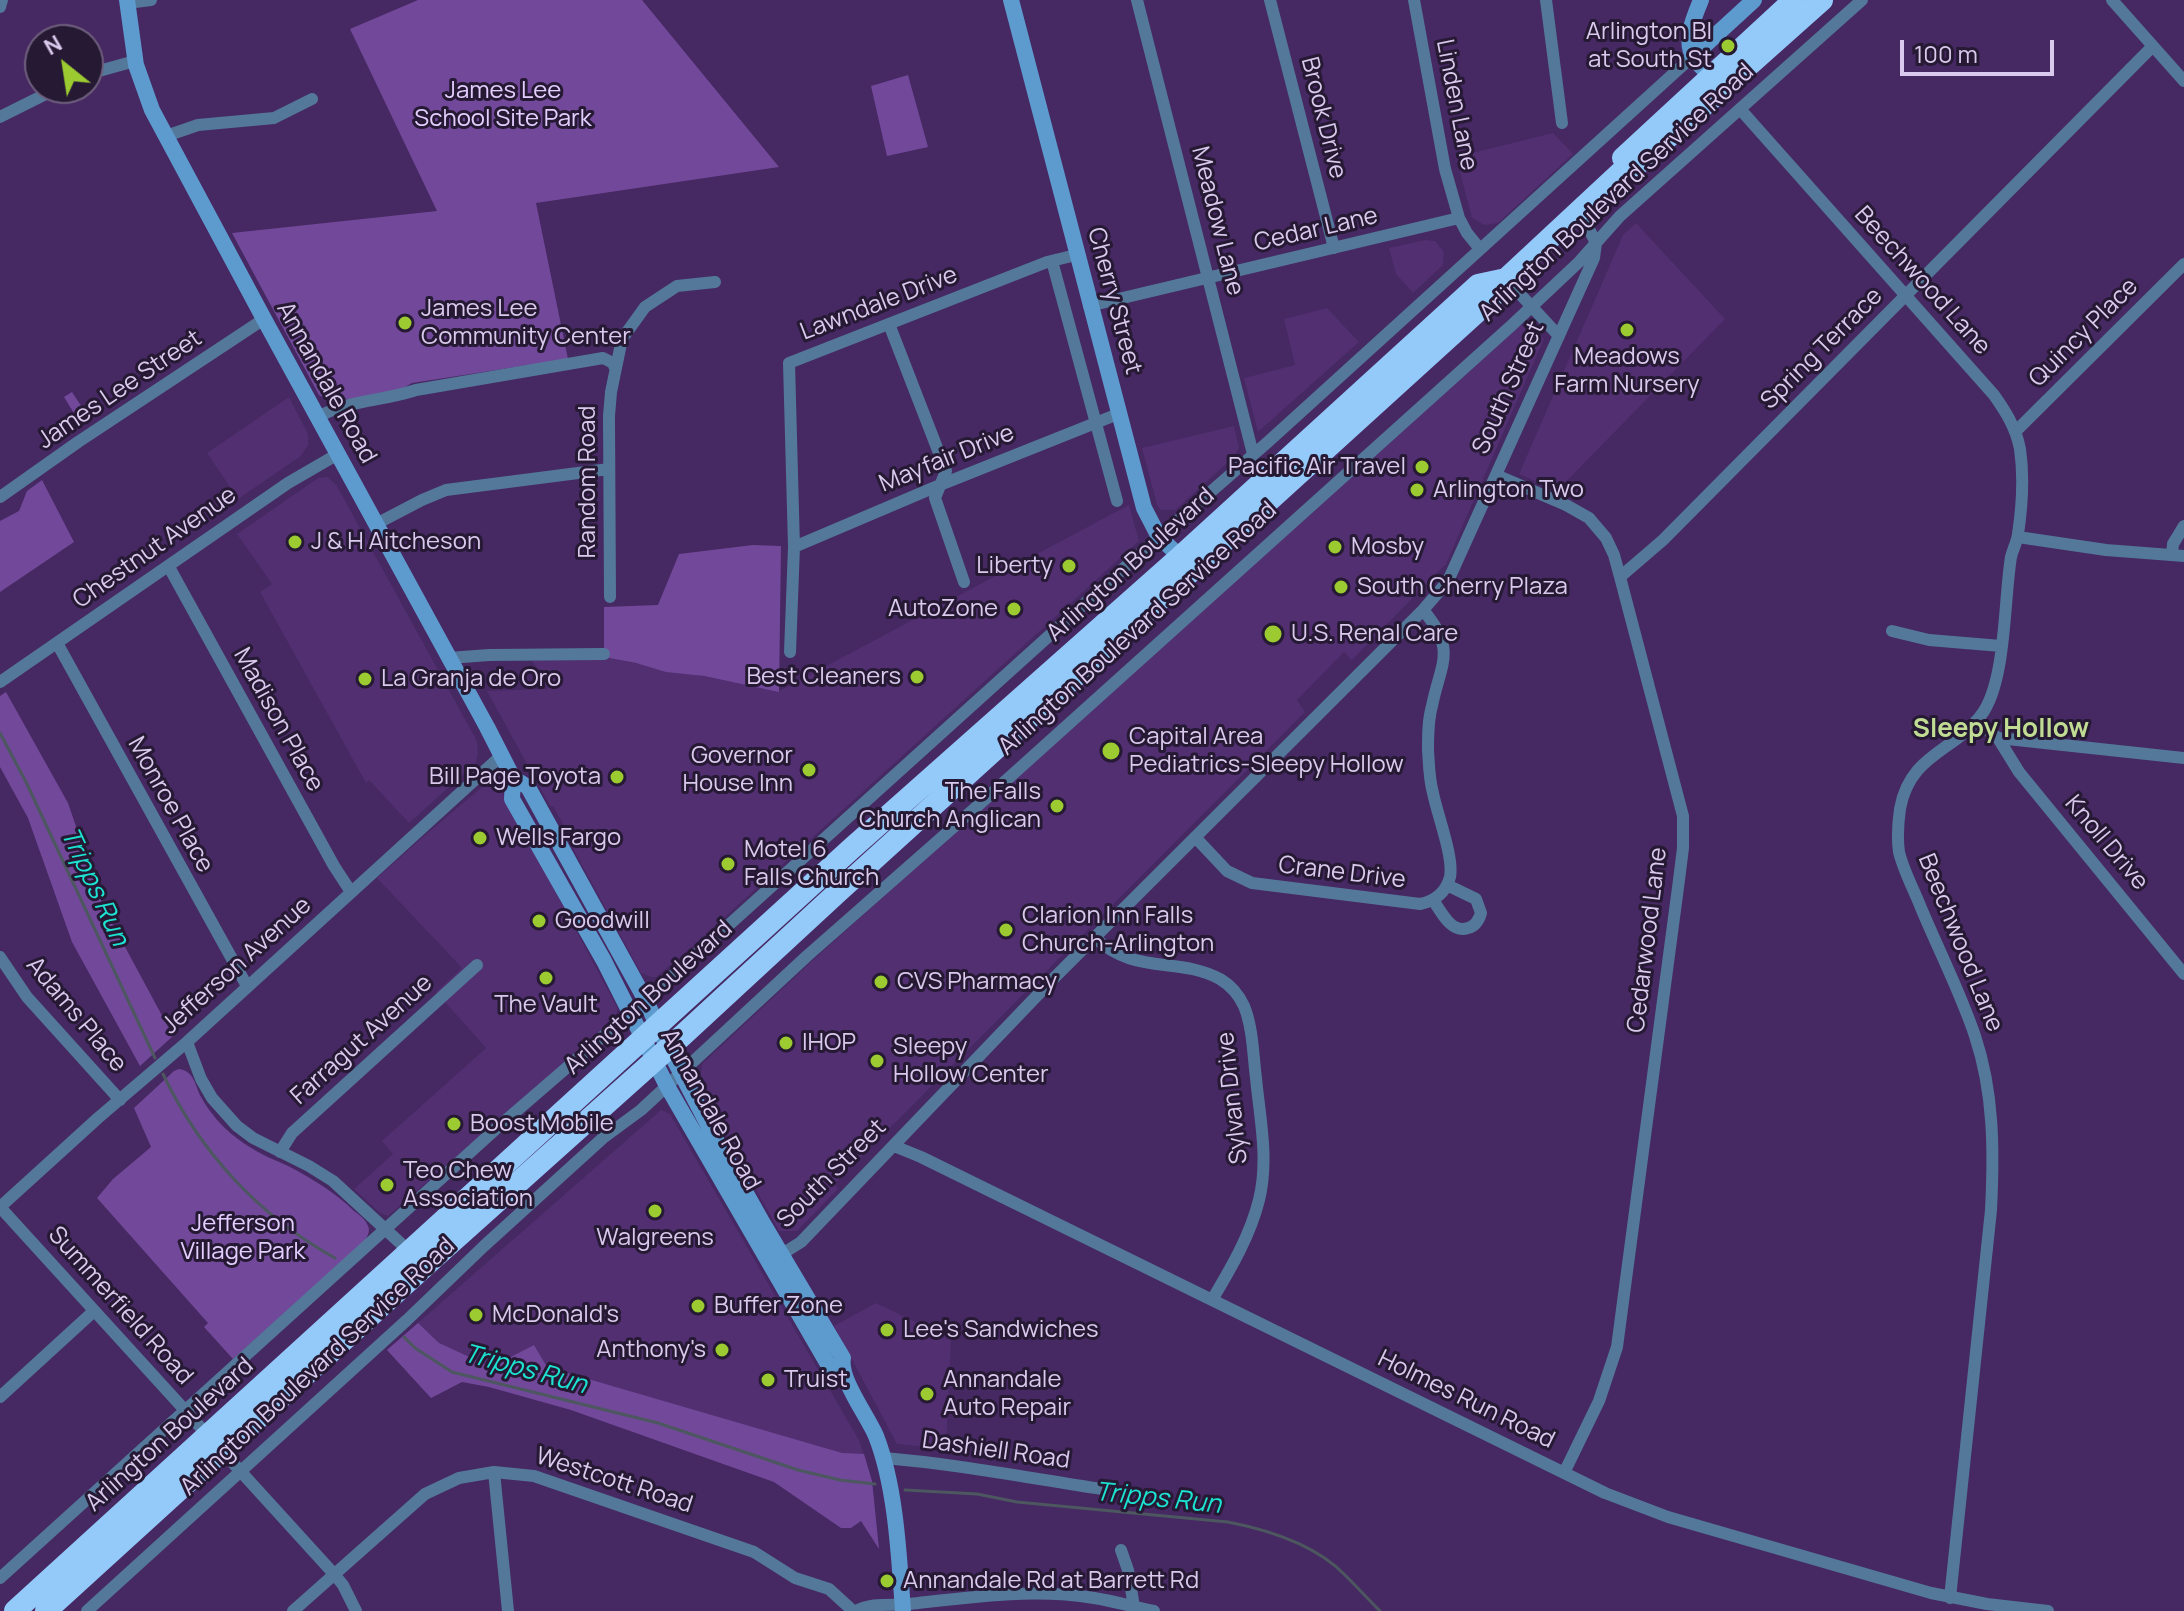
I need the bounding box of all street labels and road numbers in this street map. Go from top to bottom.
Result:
street label: Linden Lane [1429,37,1483,173]
street label: Brook Drive [1294,54,1352,182]
street label: Arlington Boulevard Service Road [1474,58,1760,328]
street label: Meadow Lane [1185,144,1249,298]
street label: Beechwood Lane [1848,201,1996,361]
street label: Cedar Lane [1251,202,1381,258]
street label: Cherry Street [1081,225,1147,377]
street label: Lawndale Drive [796,261,962,347]
street label: Quincy Place [2024,273,2144,393]
street label: Spring Terrace [1755,282,1889,416]
street label: Annandale Road [270,297,382,469]
street label: South Street [1467,317,1551,459]
street label: James Lee Street [32,324,208,456]
street label: Random Road [574,405,602,559]
street label: Mayfair Drive [875,419,1019,499]
street label: Chestnut Avenue [68,481,242,615]
street label: Arlington Boulevard [1041,482,1221,648]
street label: Arlington Boulevard Service Road [993,496,1283,762]
street label: Madison Place [227,643,329,797]
street label: Monroe Place [121,732,219,878]
street label: Knoll Drive [2058,790,2154,896]
street label: Cedarwood Lane [1622,846,1674,1034]
street label: Beechwood Lane [1911,850,2009,1036]
street label: Crane Drive [1277,851,1407,895]
street label: Jefferson Avenue [156,891,318,1041]
street label: Arlington Boulevard [559,915,739,1081]
street label: Adams Place [20,952,132,1078]
street label: Farragut Avenue [285,969,439,1111]
street label: Annandale Road [654,1024,766,1196]
street label: Sylvan Drive [1212,1030,1254,1166]
street label: South Street [771,1113,893,1235]
street label: Summerfield Road [42,1221,198,1391]
street label: Arlington Boulevard Service Road [175,1232,461,1502]
street label: Holmes Run Road [1373,1345,1559,1455]
street label: Arlington Boulevard [80,1352,260,1518]
street label: Dashiell Road [920,1426,1072,1476]
street label: Westcott Road [532,1442,696,1520]

